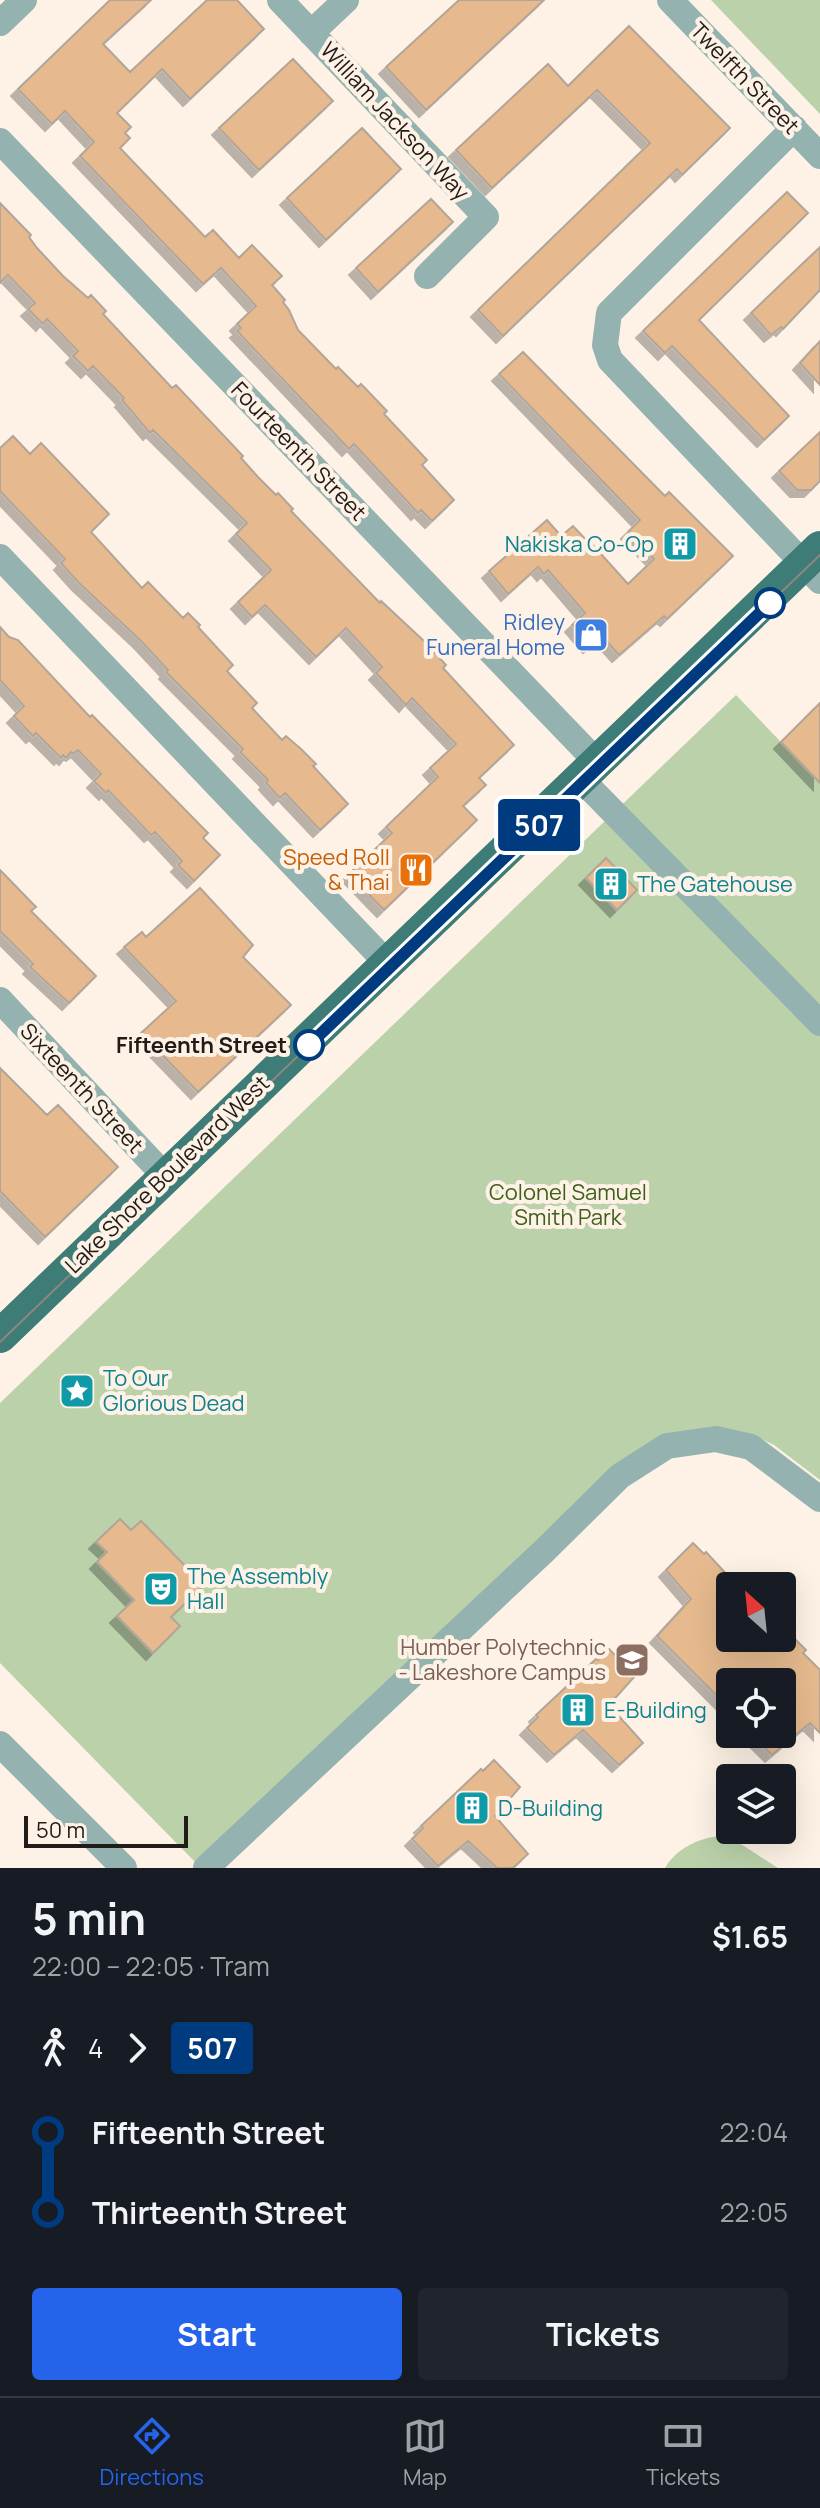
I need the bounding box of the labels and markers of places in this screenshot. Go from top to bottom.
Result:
building icon: Nakiska Co-Op [661,525,699,563]
place label: Nakiska Co-Op [505,529,654,559]
unlabelled marker [755,588,785,618]
place label: Ridley Funeral Home [426,607,565,662]
shop icon: Ridley Funeral Home [572,616,610,654]
place label: Speed Roll & Thai [283,842,390,897]
restaurant icon: Speed Roll & Thai [397,851,435,889]
building icon: The Gatehouse [592,865,630,903]
place label: The Gatehouse [637,869,793,899]
place label: Fifteenth Street [116,1030,287,1060]
marker: Fifteenth Street [294,1030,324,1060]
place label: To Our Glorious Dead [103,1363,244,1418]
place icon: To Our Glorious Dead [58,1372,96,1410]
place label: The Assembly Hall [187,1561,329,1616]
theatre icon: The Assembly Hall [142,1570,180,1608]
place label: Humber Polytechnic - Lakeshore Campus [398,1632,606,1687]
school or university icon: Humber Polytechnic - Lakeshore Campus [613,1641,651,1679]
building icon: E-Building [559,1691,597,1729]
place label: E-Building [604,1695,707,1725]
building icon: D-Building [453,1789,491,1827]
place label: D-Building [498,1793,603,1823]

